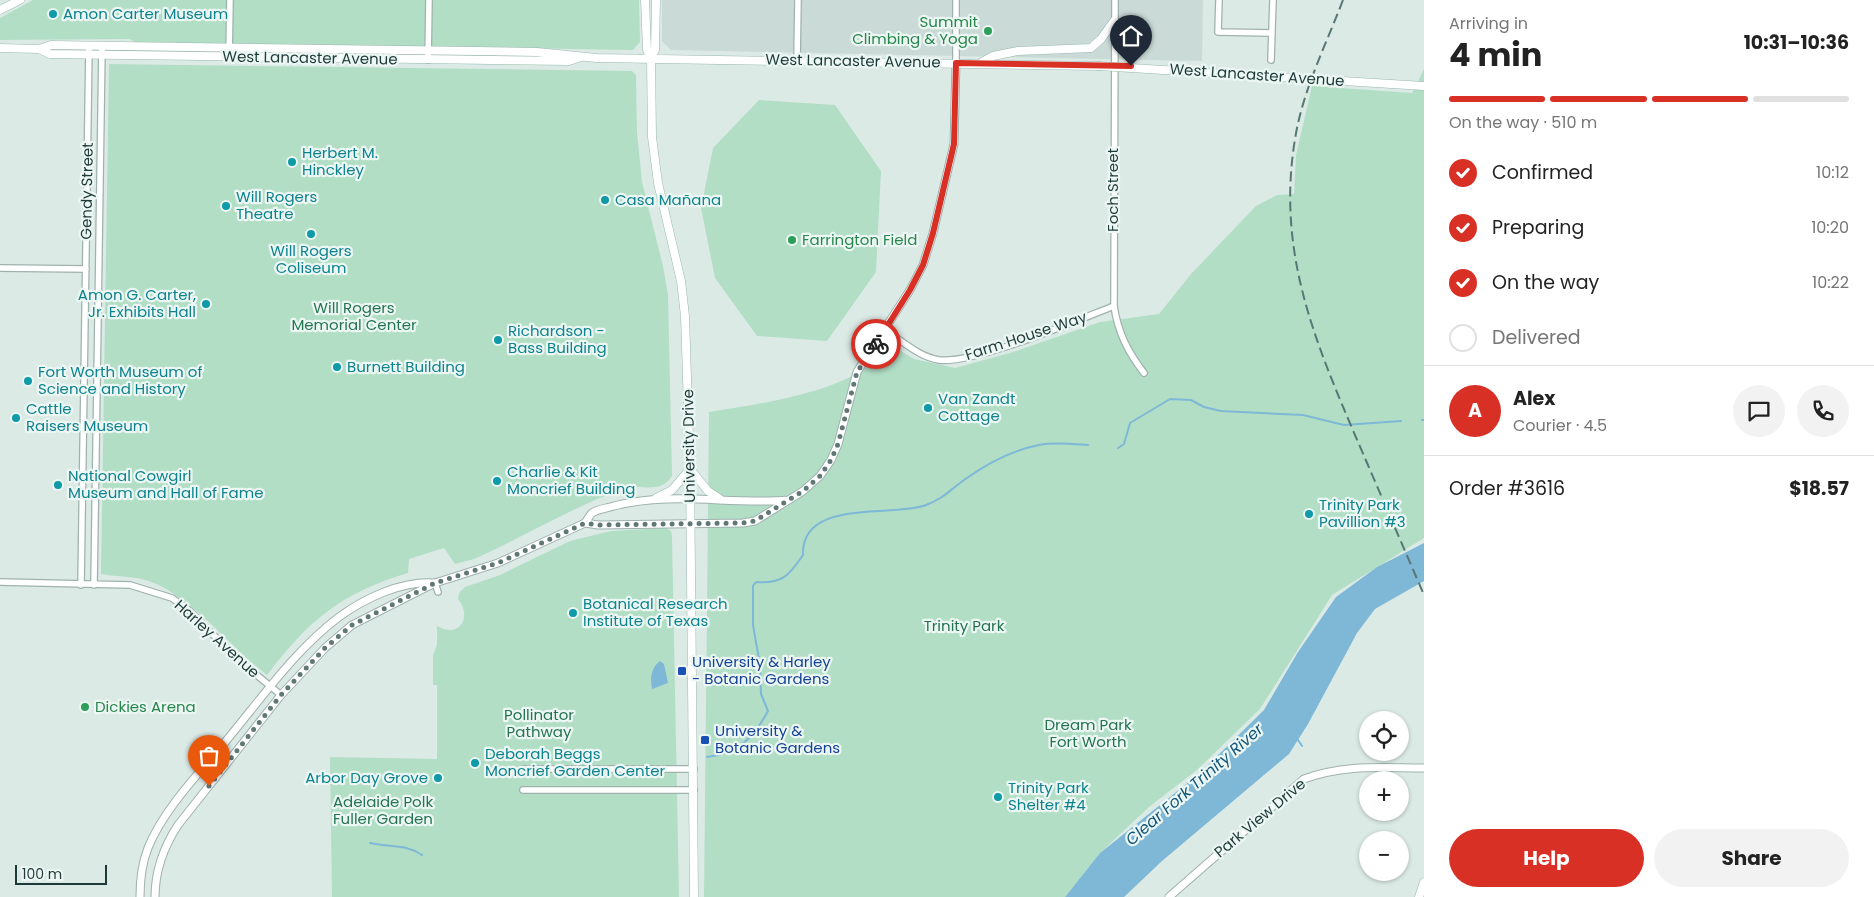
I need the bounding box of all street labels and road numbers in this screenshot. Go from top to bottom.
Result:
street label: West Lancaster Avenue [222,45,398,70]
street label: West Lancaster Avenue [765,48,941,73]
street label: West Lancaster Avenue [1169,58,1345,91]
street label: Gendy Street [75,142,98,240]
street label: Foch Street [1102,148,1123,232]
street label: Farm House Way [962,306,1090,365]
street label: University Drive [677,389,700,503]
street label: Harley Avenue [170,595,264,683]
street label: Park View Drive [1210,773,1310,862]

